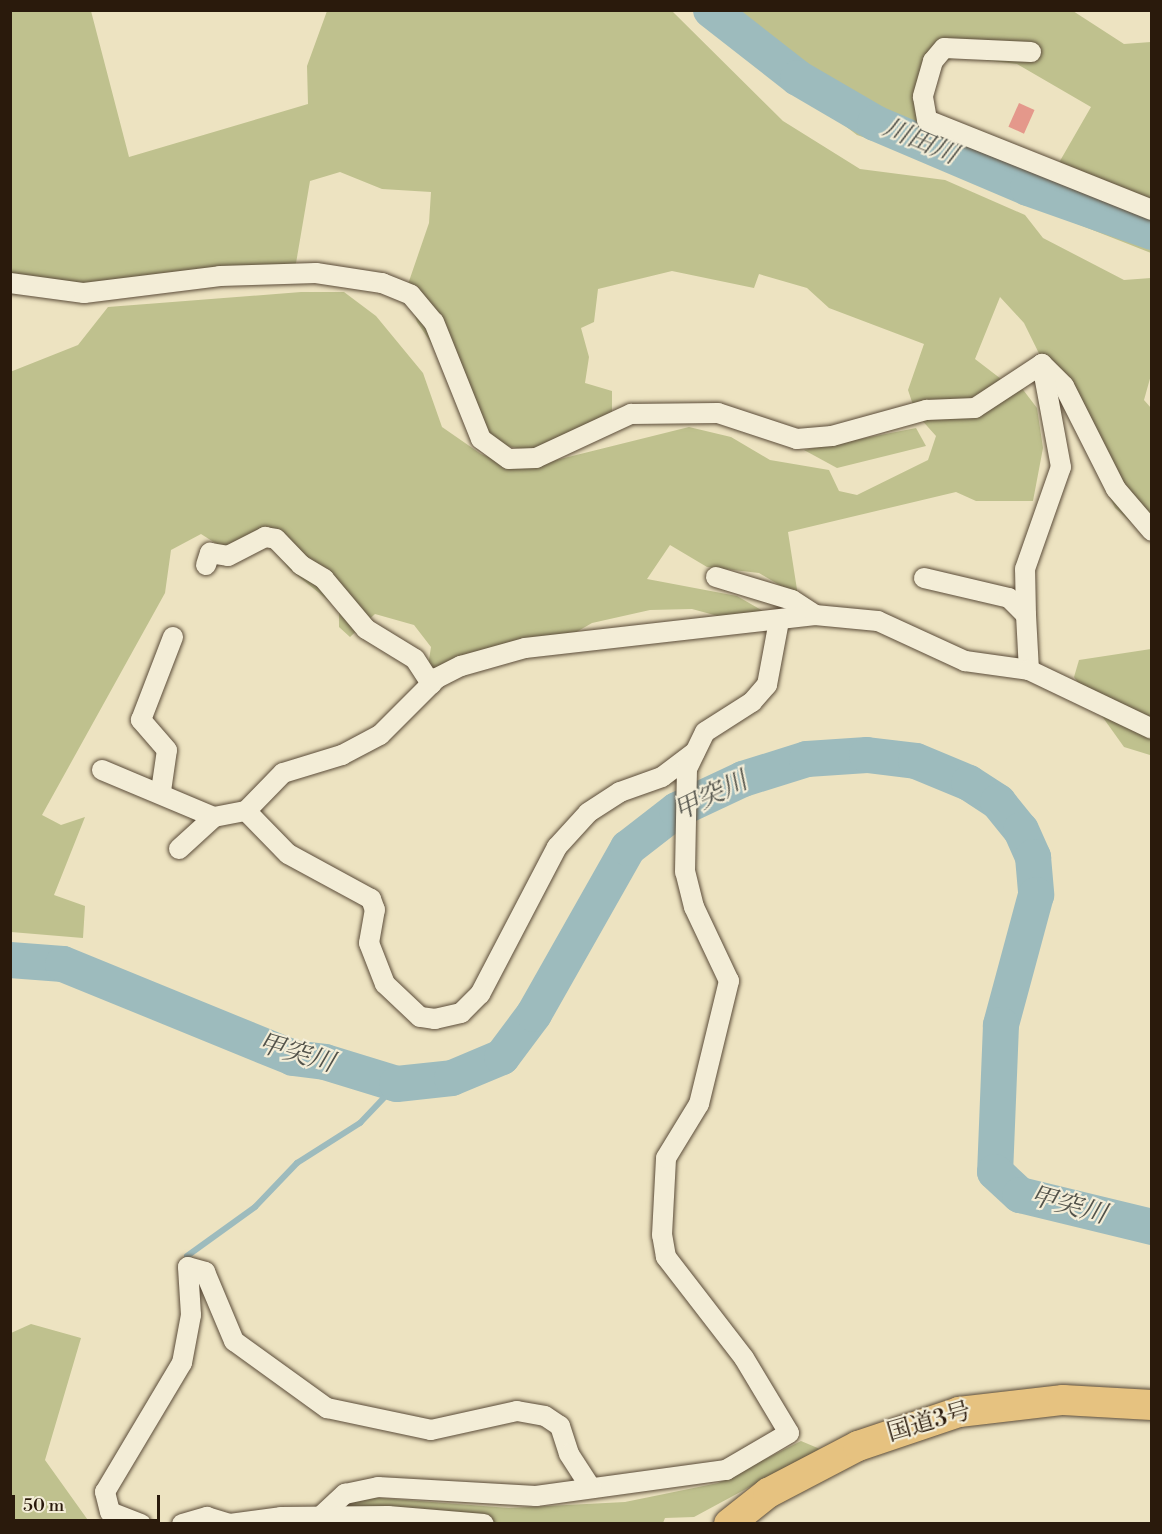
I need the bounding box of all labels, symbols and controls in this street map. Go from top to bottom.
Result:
water label: 川田川 [878,112,962,172]
water label: 甲突川 [669,766,753,828]
water label: 甲突川 [254,1028,338,1080]
water label: 甲突川 [1026,1181,1110,1231]
street label: 国道3号 [884,1397,974,1449]
scale bar [15,1483,164,1521]
text: 50 m [23,1494,64,1517]

